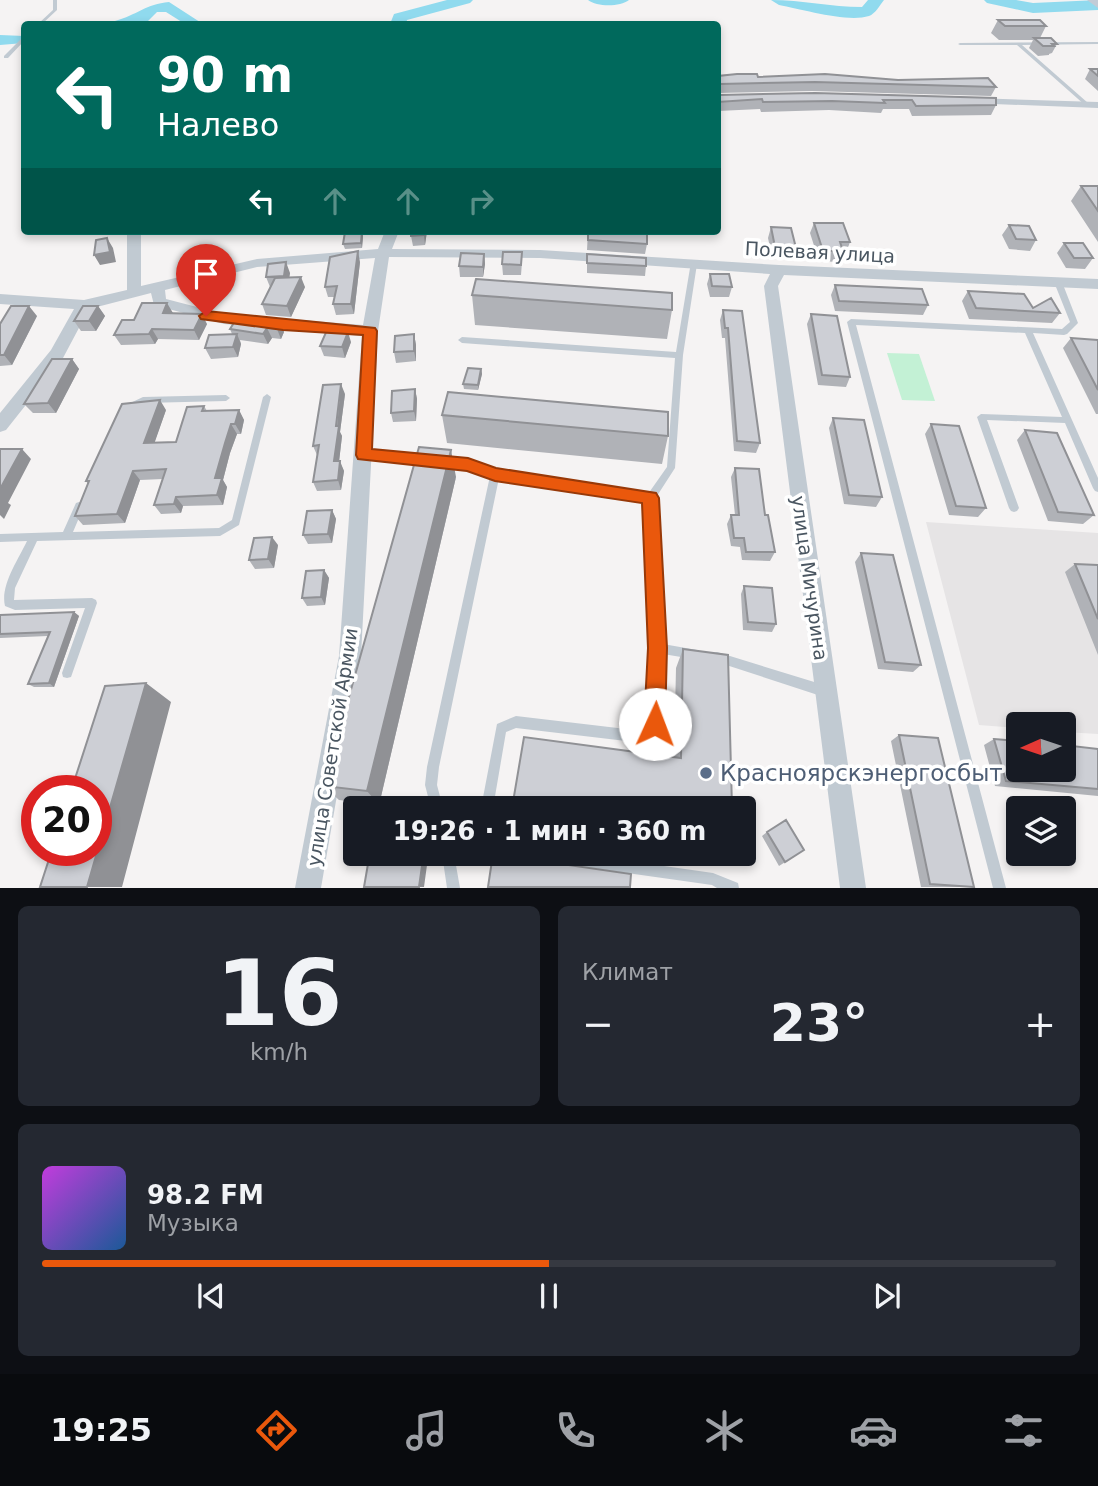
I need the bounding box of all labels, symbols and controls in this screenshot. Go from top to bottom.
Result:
text: 90 m [157,47,293,104]
icon: left [42,49,133,140]
text: Налево [157,106,279,144]
icon: left [243,182,281,220]
icon: ahead [316,182,354,220]
icon: ahead [389,182,427,220]
icon: right [462,182,500,220]
street label: Полевая улица [744,237,896,267]
pin [176,244,236,316]
icon: arrive [187,255,225,293]
street label: улица Мичурина [788,494,832,662]
street label: улица Советской Армии [302,626,362,868]
position arrow [618,687,692,761]
north arrow [1006,712,1076,782]
map controls [1006,712,1076,866]
place label: Красноярскэнергосбыт [720,760,1003,786]
marker: Красноярскэнергосбыт [698,765,714,781]
speed limit sign: 20 [21,775,112,866]
button: layers [1006,796,1076,866]
text: 19:26 · 1 мин · 360 m [393,816,706,846]
text: 16 [216,941,342,1046]
text: Климат [582,959,673,985]
text: 23° [770,993,868,1053]
text: − [582,1002,614,1046]
text: + [1024,1002,1056,1046]
text: km/h [250,1039,308,1065]
text: 98.2 FM [147,1180,264,1210]
text: Музыка [147,1210,239,1236]
icon: previous [192,1277,230,1315]
icon: pause [530,1277,568,1315]
icon: next [868,1277,906,1315]
icon: directions [252,1406,301,1455]
icon: music [402,1406,451,1455]
icon: phone [551,1406,600,1455]
icon: climate [700,1406,749,1455]
icon: car [849,1406,898,1455]
icon: filters [999,1406,1048,1455]
text: 19:25 [50,1411,152,1449]

